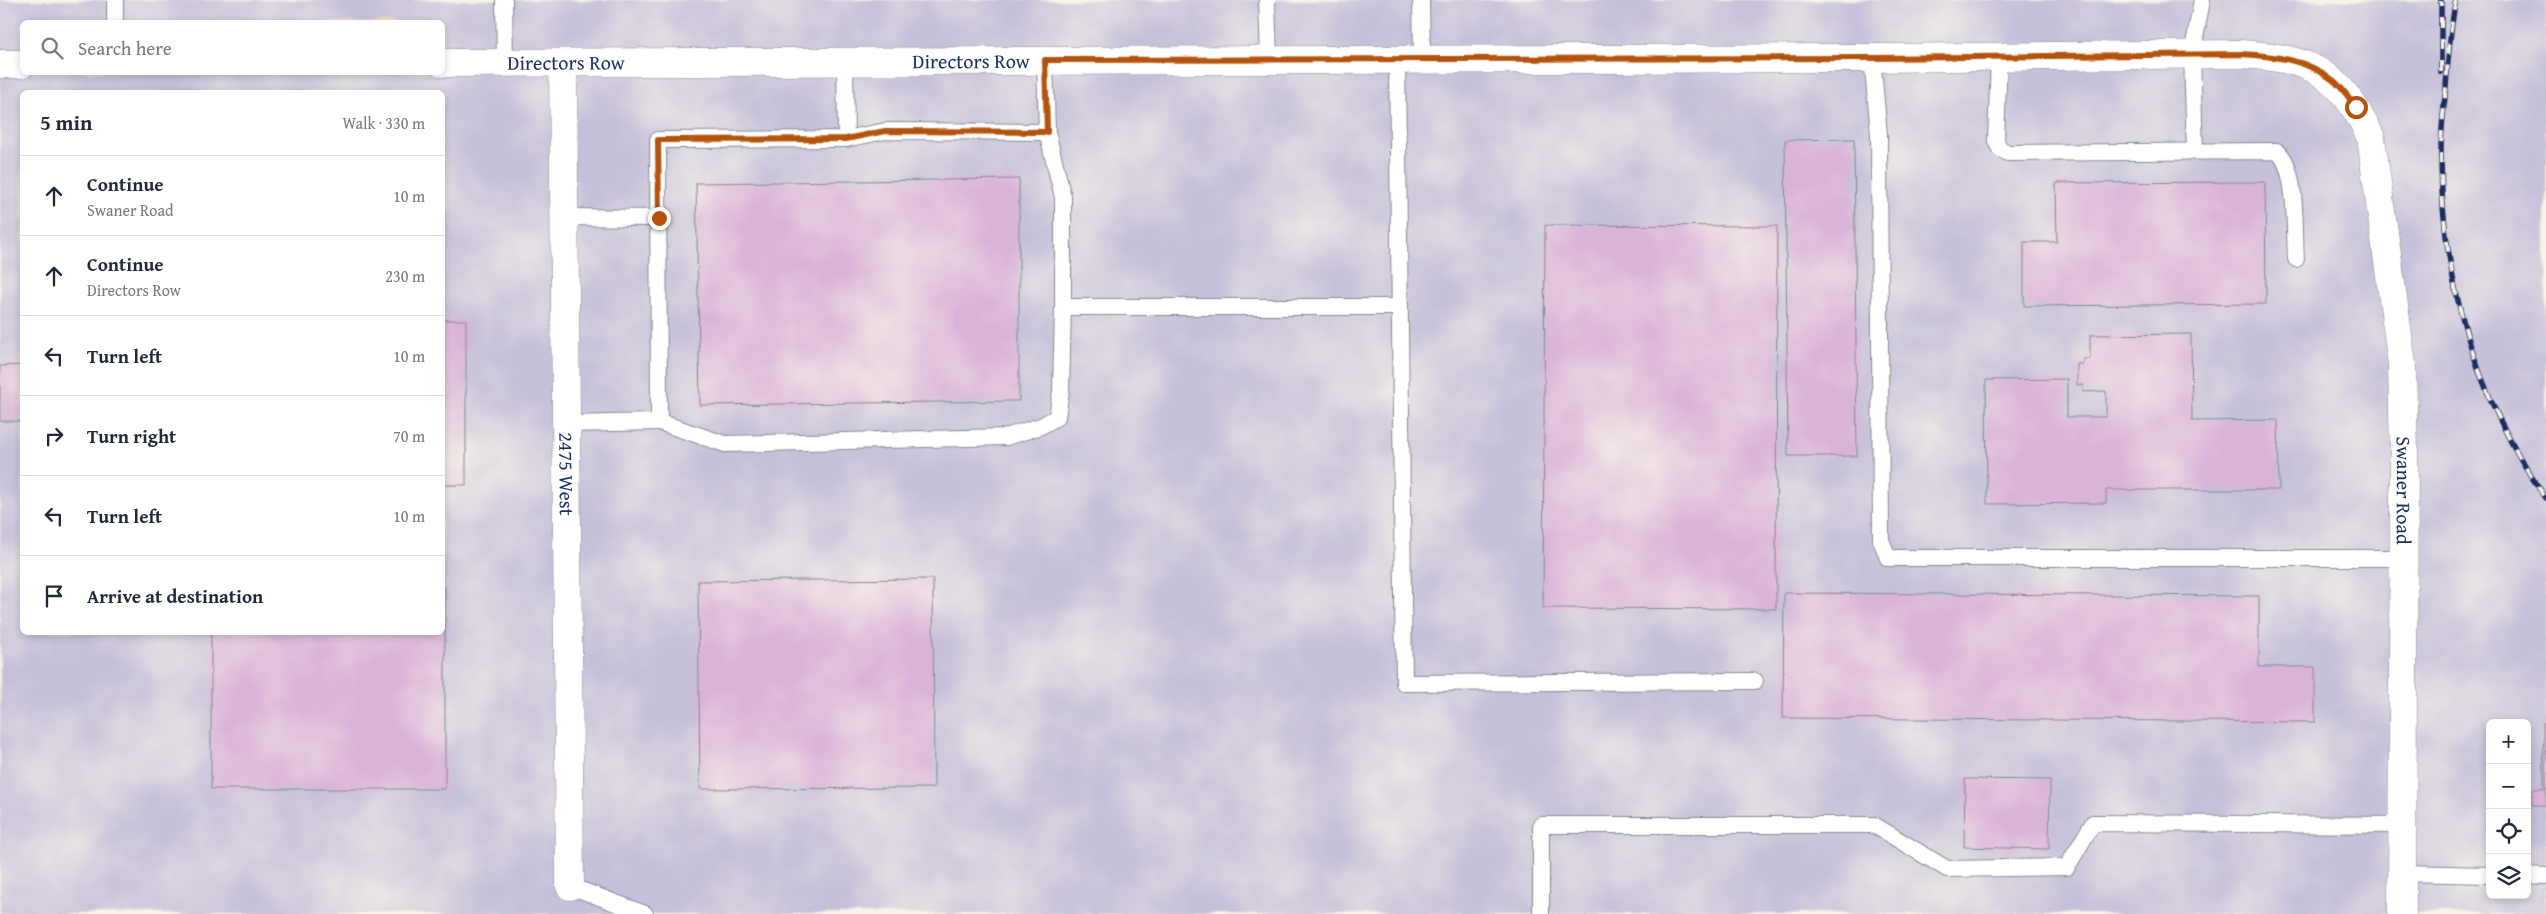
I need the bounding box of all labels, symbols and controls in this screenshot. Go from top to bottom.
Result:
search box [20,20,445,75]
icon: search [38,34,66,62]
text: Search here [78,34,172,62]
street label: Directors Row [912,46,1031,75]
street label: Directors Row [507,47,626,77]
route start [2345,96,2368,119]
text: 5 min [40,107,92,138]
text: Walk · 330 m [342,111,425,135]
text: Continue [87,170,164,198]
icon: ahead [40,182,68,210]
text: 10 m [393,184,425,208]
text: Swaner Road [87,198,174,222]
route end [648,207,671,230]
text: Continue [87,250,164,278]
icon: ahead [40,262,68,290]
text: 230 m [385,264,425,288]
text: Directors Row [87,278,181,302]
icon: left [40,342,68,370]
text: Turn left [87,342,162,370]
text: 10 m [393,344,425,368]
icon: right [40,422,68,450]
text: Turn right [87,422,176,450]
text: 70 m [393,424,425,448]
street label: 2475 West [552,432,582,516]
street label: Swaner Road [2390,436,2419,545]
icon: left [40,502,68,530]
text: Turn left [87,502,162,530]
text: 10 m [393,504,425,528]
icon: arrive [40,582,68,610]
text: Arrive at destination [87,582,263,610]
map controls [2486,719,2531,899]
button: + [2486,719,2531,764]
button: − [2486,764,2531,809]
button: locate [2486,809,2531,854]
button: layers [2486,854,2531,899]

